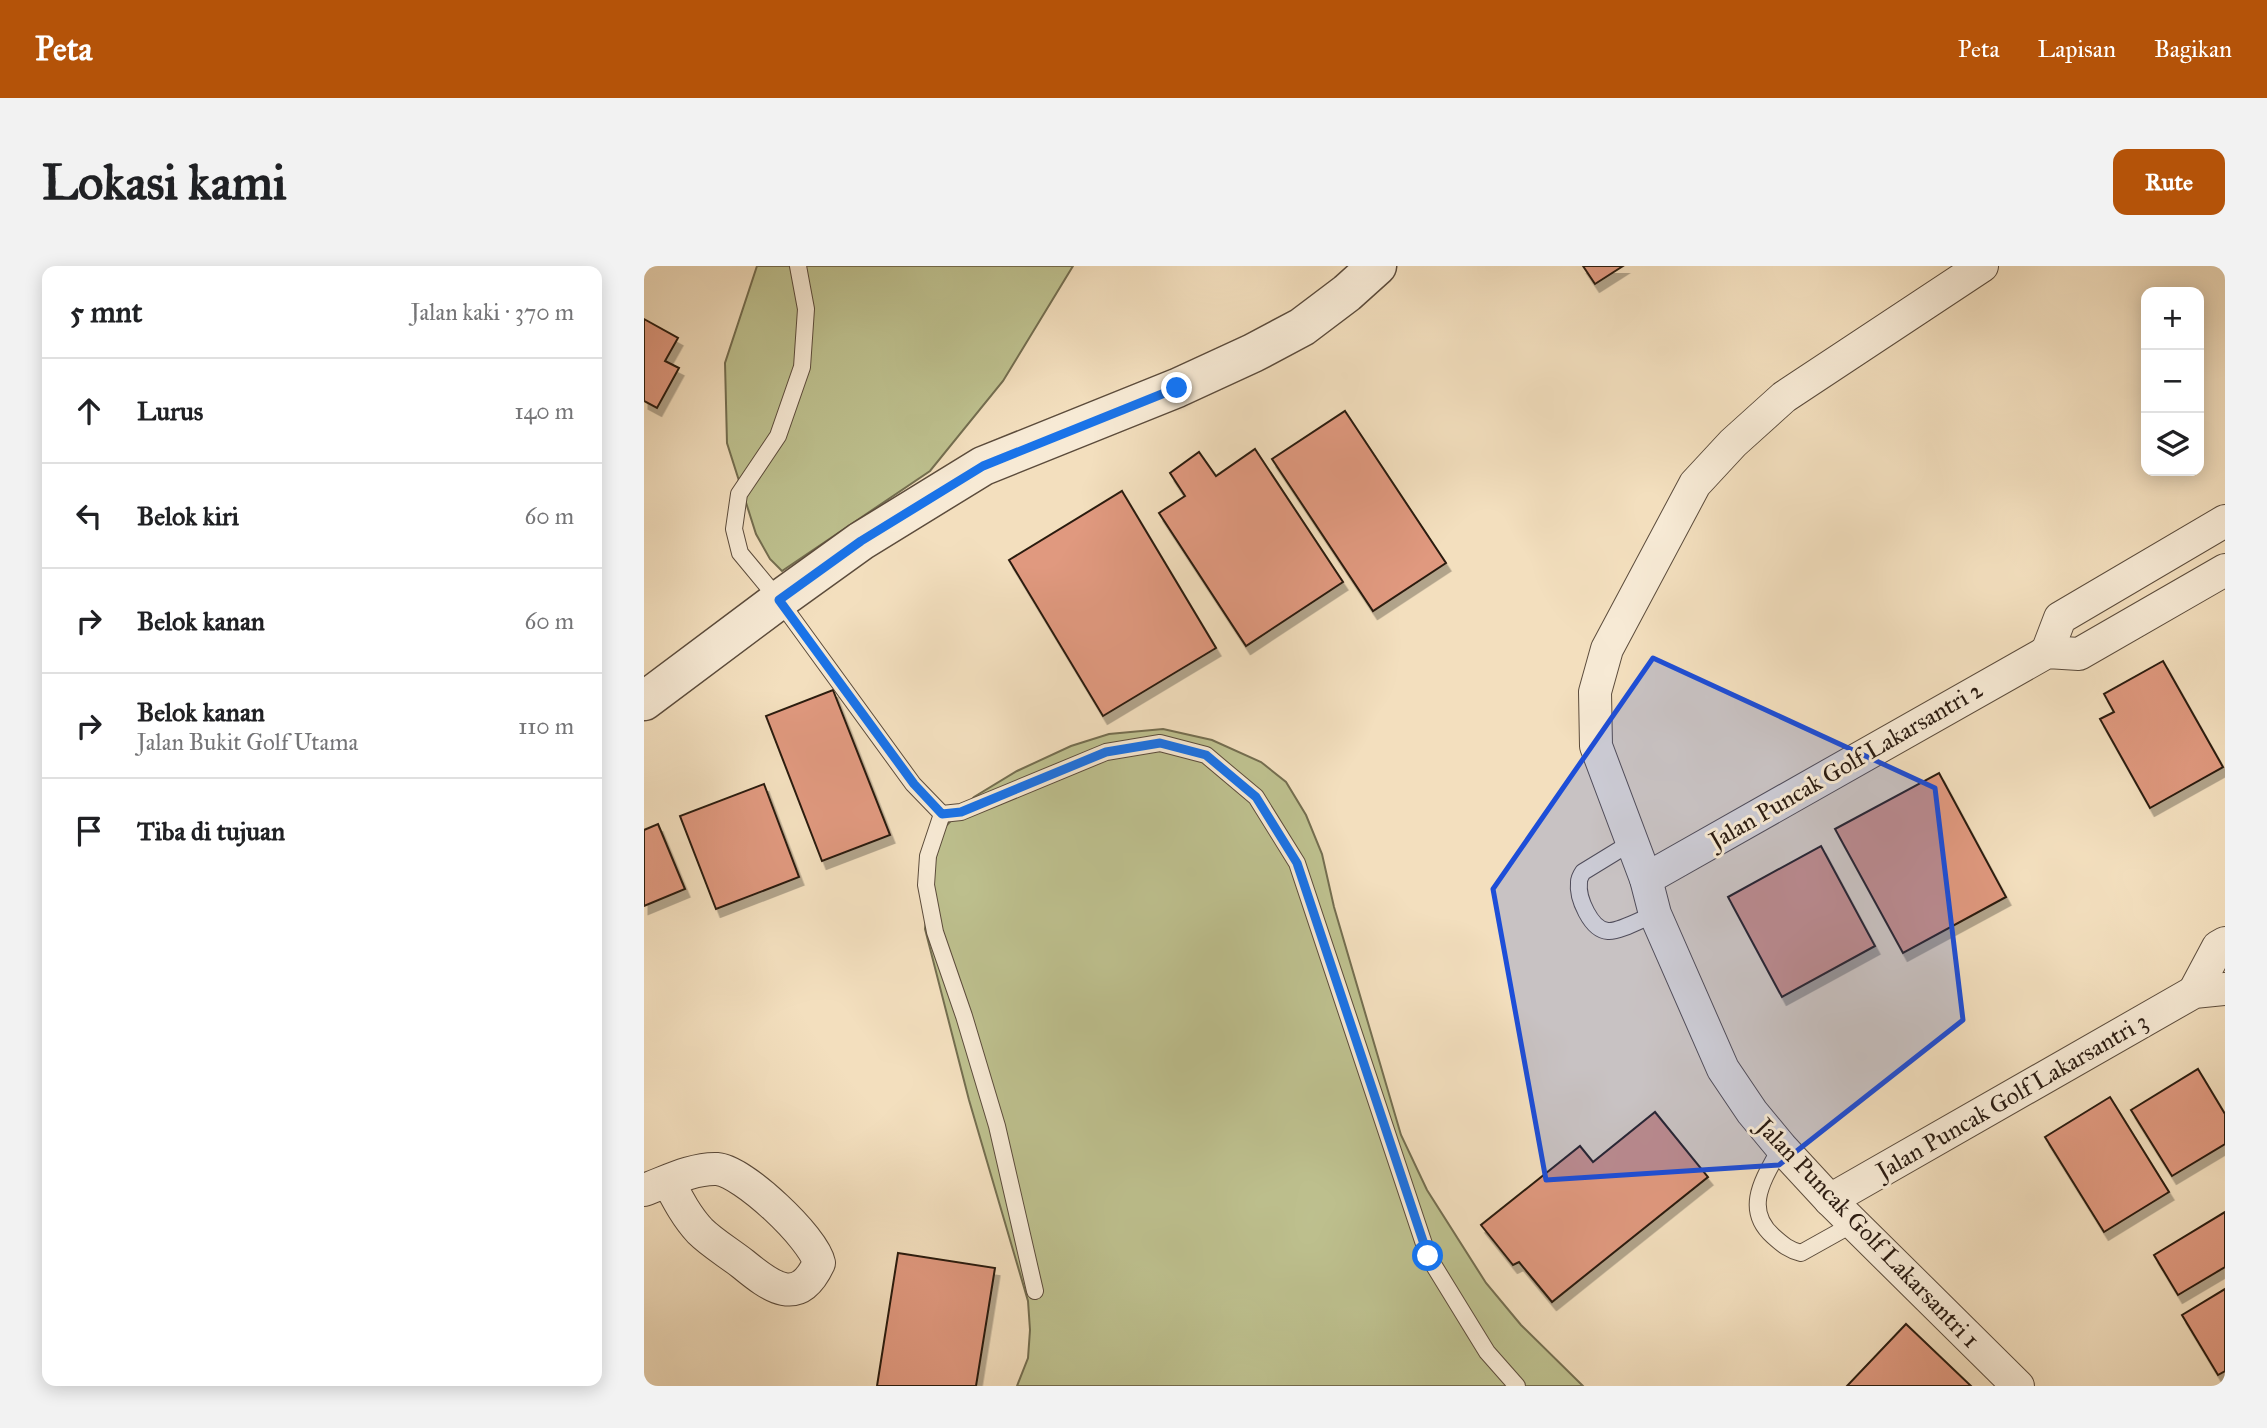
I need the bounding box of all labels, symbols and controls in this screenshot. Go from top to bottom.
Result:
text: Peta [35,29,92,69]
text: Peta [1958,34,2000,64]
text: Lapisan [2038,34,2116,64]
text: Bagikan [2154,34,2232,64]
button: Rute [2113,149,2225,215]
text: Lokasi kami [42,153,286,212]
map controls [2141,287,2204,476]
button: + [2141,287,2204,350]
text: 5 mnt [70,294,142,330]
text: Jalan kaki · 370 m [411,298,574,326]
button: − [2141,350,2204,413]
route end [1161,372,1192,403]
icon: ahead [70,392,108,430]
text: Lurus [137,395,203,427]
text: 140 m [514,397,574,425]
button: layers [2141,413,2204,476]
icon: left [70,497,108,535]
text: Belok kiri [137,500,239,532]
text: 60 m [525,502,574,530]
icon: right [70,602,108,640]
text: Belok kanan [137,605,265,637]
text: 60 m [525,607,574,635]
street label: Jalan Puncak Golf Lakarsantri 2 [1701,674,1988,857]
text: Belok kanan [137,696,265,728]
icon: right [70,707,108,745]
text: 110 m [518,712,574,740]
text: Jalan Bukit Golf Utama [137,728,358,756]
icon: arrive [70,812,108,850]
text: Tiba di tujuan [137,815,285,847]
street label: Jalan Puncak Golf Lakarsantri 3 [1868,1006,2153,1188]
street label: Jalan Puncak Golf Lakarsantri 1 [1748,1110,1986,1354]
route start [1412,1240,1443,1271]

